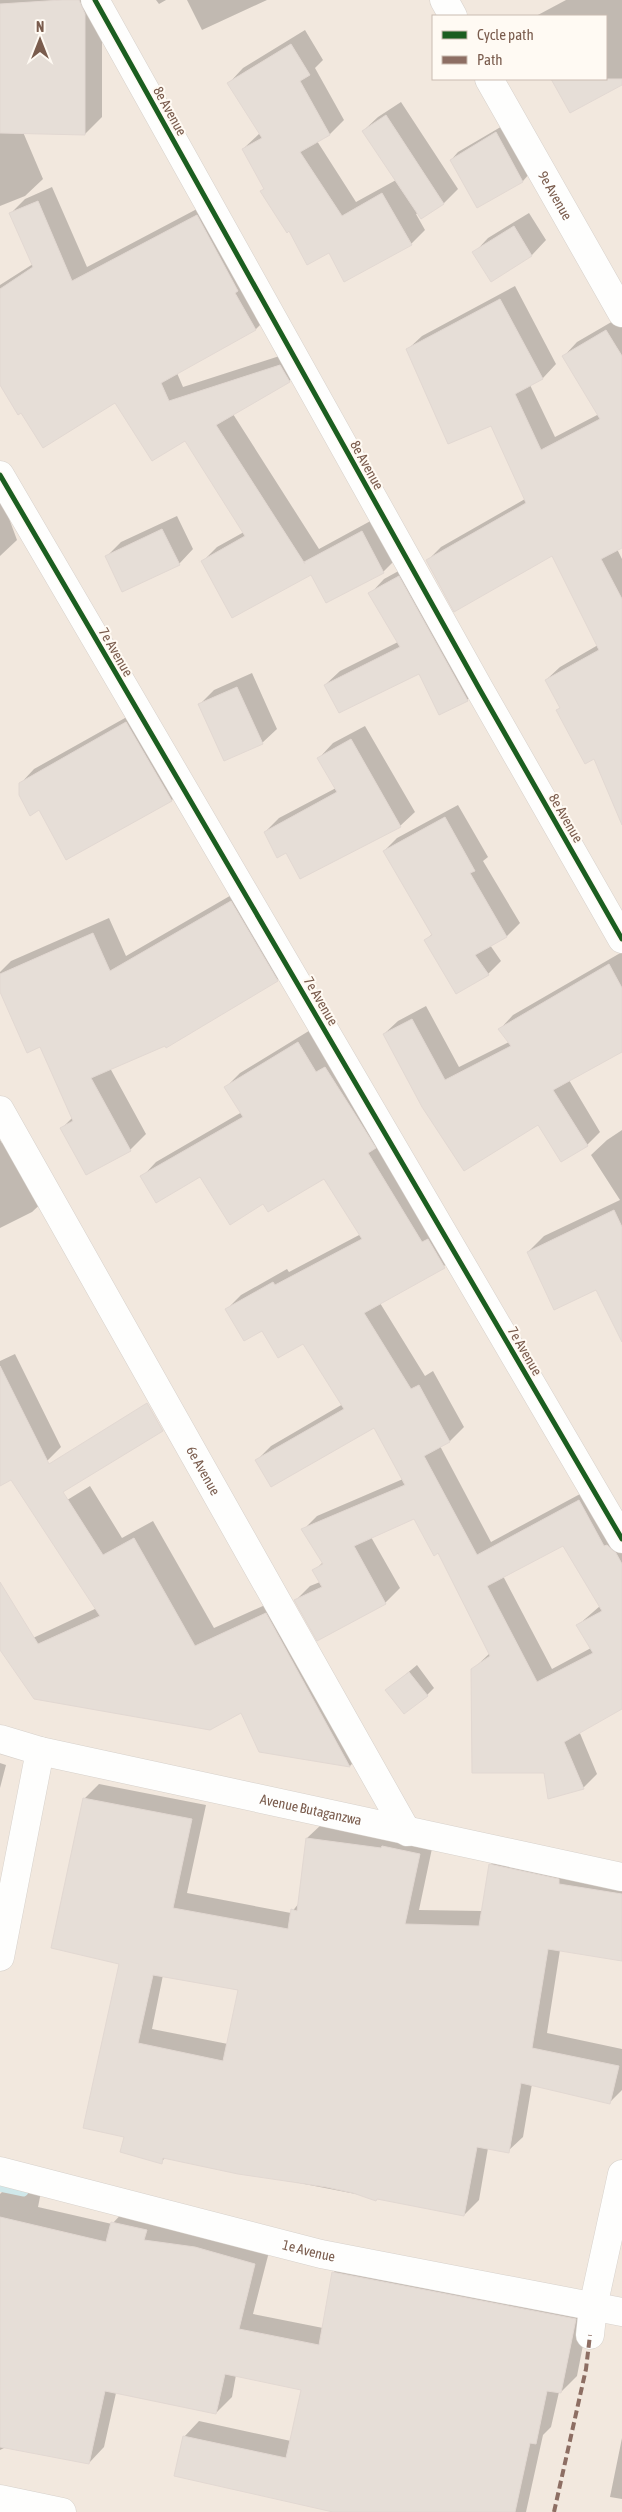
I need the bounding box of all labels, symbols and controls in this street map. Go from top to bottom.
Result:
north arrow [15,15,65,65]
legend [432,15,607,80]
text: N [36,19,44,35]
text: Cycle path [477,26,534,43]
text: Path [477,51,503,68]
street label: 8e Avenue [150,84,190,138]
street label: 9e Avenue [535,168,575,223]
street label: 8e Avenue [347,438,387,492]
street label: 7e Avenue [96,625,136,679]
street label: 8e Avenue [546,791,586,845]
street label: 7e Avenue [301,974,341,1028]
street label: 7e Avenue [505,1324,545,1378]
street label: 6e Avenue [183,1443,223,1498]
street label: Avenue Butaganzwa [259,1791,363,1828]
street label: 1e Avenue [281,2236,337,2265]

